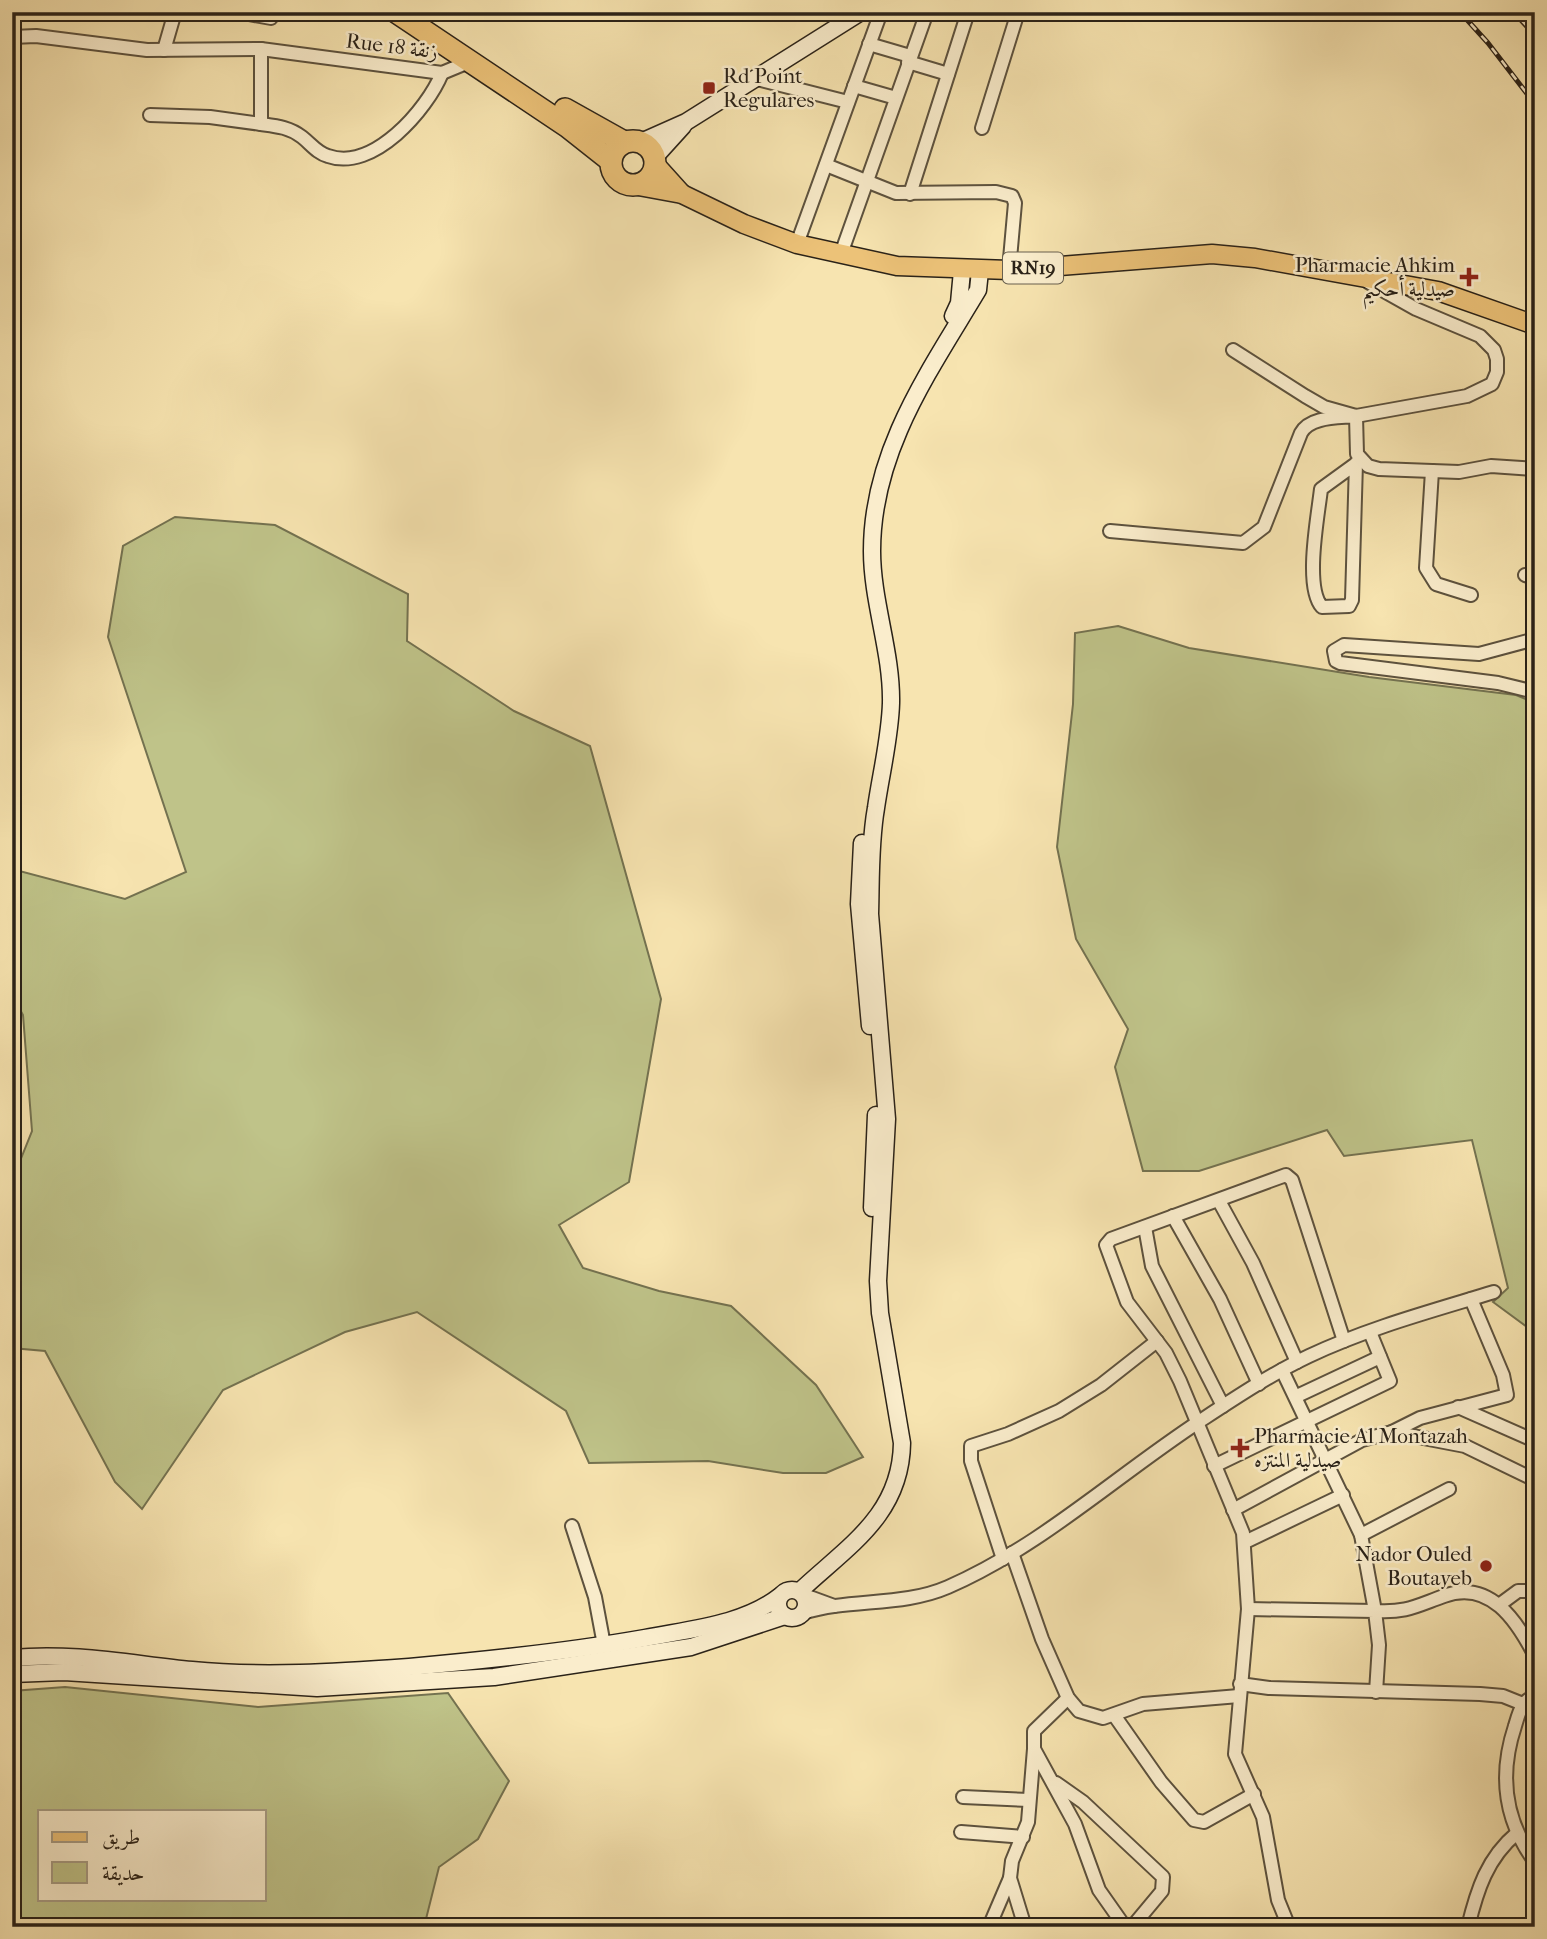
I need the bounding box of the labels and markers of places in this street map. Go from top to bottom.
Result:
place label: Rd Point Regulares [723,64,815,112]
marker: Rd Point Regulares [701,80,717,96]
place label: Pharmacie Ahkim صيدلية أحكيم [1295,253,1456,310]
marker: Pharmacie Ahkim صيدلية أحكيم [1461,269,1477,285]
place label: Pharmacie Al Montazah صيدلية المنتزه [1254,1424,1468,1472]
marker: Pharmacie Al Montazah صيدلية المنتزه [1232,1440,1248,1456]
place label: Nador Ouled Boutayeb [1355,1542,1473,1590]
marker: Nador Ouled Boutayeb [1478,1558,1494,1574]

